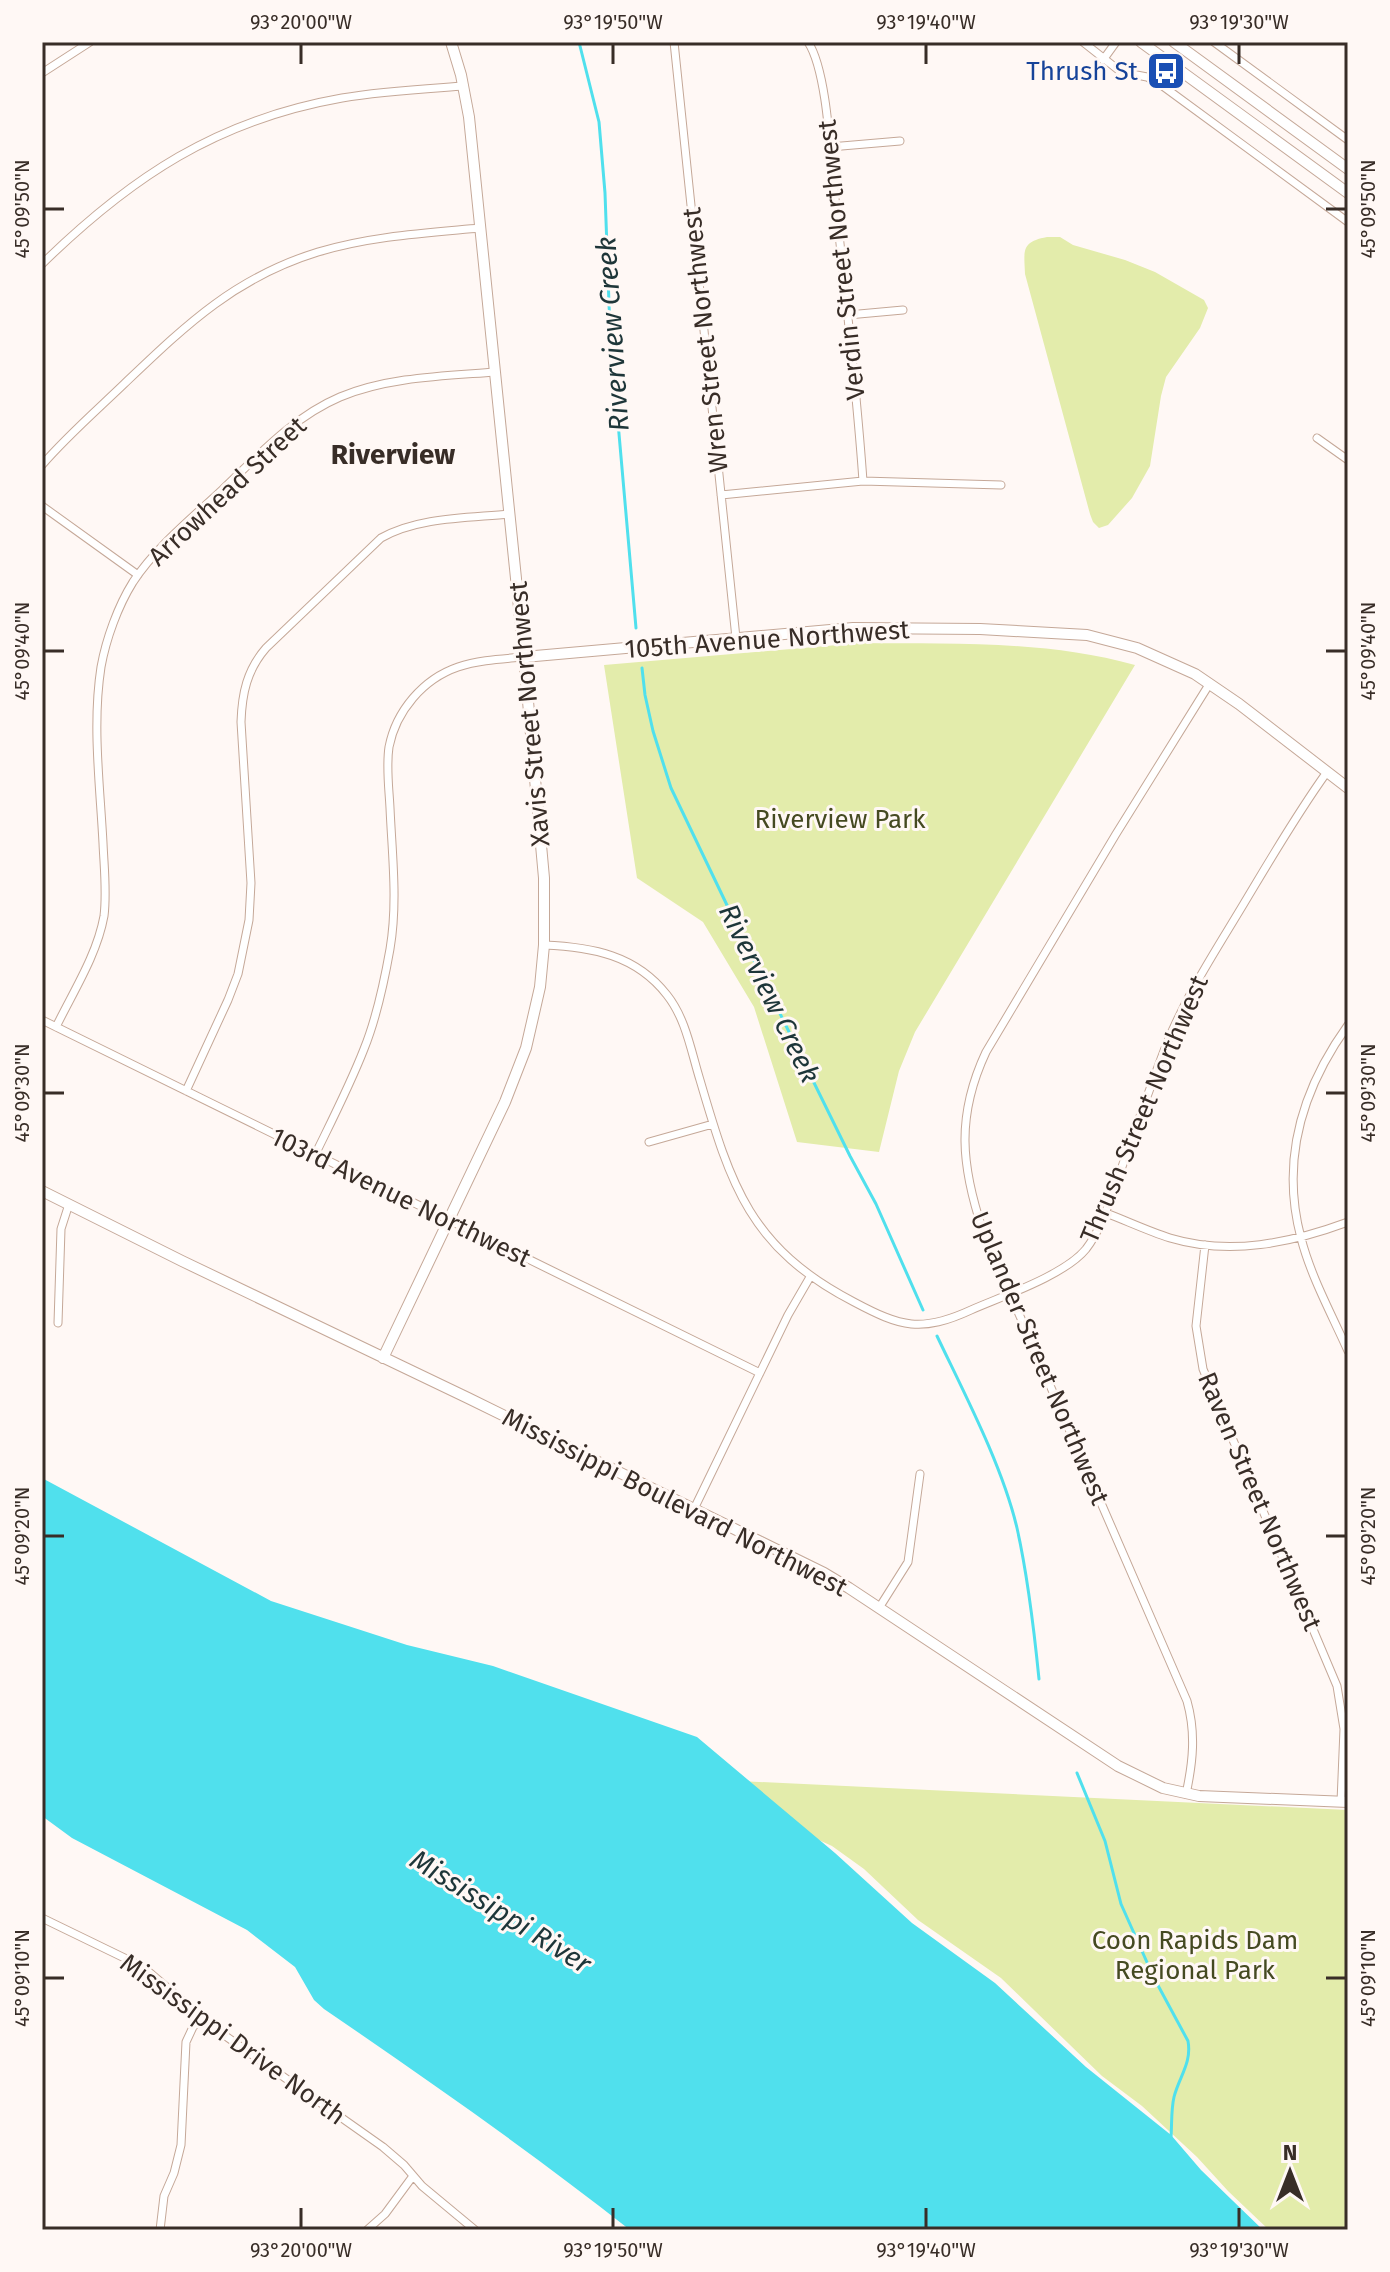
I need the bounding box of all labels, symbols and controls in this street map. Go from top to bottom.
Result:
text: 93°20'00"W [250,10,353,34]
text: 93°19'50"W [563,10,663,34]
text: 93°19'40"W [876,10,976,34]
text: 93°19'30"W [1189,10,1289,34]
bus stop icon: Thrush St [1145,50,1187,92]
place label: Thrush St [1026,56,1139,87]
street label: Verdin Street Northwest [811,118,872,402]
text: 45°09'50"N [10,159,34,259]
text: 45°09'50"N [1356,159,1380,259]
street label: Wren Street Northwest [676,205,735,474]
water label: Riverview Creek [589,235,636,433]
street label: Arrowhead Street [142,410,313,572]
district label: Riverview [331,438,455,471]
street label: Xavis Street Northwest [502,579,557,848]
text: 45°09'40"N [10,602,34,701]
text: 45°09'40"N [1356,602,1380,701]
street label: 105th Avenue Northwest [624,614,911,665]
park label: Riverview Park [755,804,926,835]
water label: Riverview Creek [712,898,827,1088]
street label: Thrush Street Northwest [1074,970,1215,1248]
text: 45°09'30"N [10,1043,34,1143]
text: 45°09'30"N [1356,1043,1380,1143]
street label: 103rd Avenue Northwest [266,1121,536,1274]
street label: Uplander Street Northwest [964,1207,1116,1510]
street label: Raven Street Northwest [1191,1367,1328,1636]
street label: Mississippi Boulevard Northwest [497,1402,853,1604]
text: 45°09'20"N [10,1486,34,1586]
text: 45°09'20"N [1356,1486,1380,1586]
water label: Mississippi River [404,1843,598,1981]
park label: Coon Rapids Dam Regional Park [1092,1925,1298,1986]
text: 45°09'10"N [10,1929,34,2027]
text: 45°09'10"N [1356,1929,1380,2027]
street label: Mississippi Drive North [114,1947,351,2132]
north arrow [1250,2132,1330,2212]
text: N [1283,2139,1297,2166]
text: 93°20'00"W [250,2238,353,2262]
text: 93°19'50"W [563,2238,663,2262]
text: 93°19'40"W [876,2238,976,2262]
text: 93°19'30"W [1189,2238,1289,2262]

